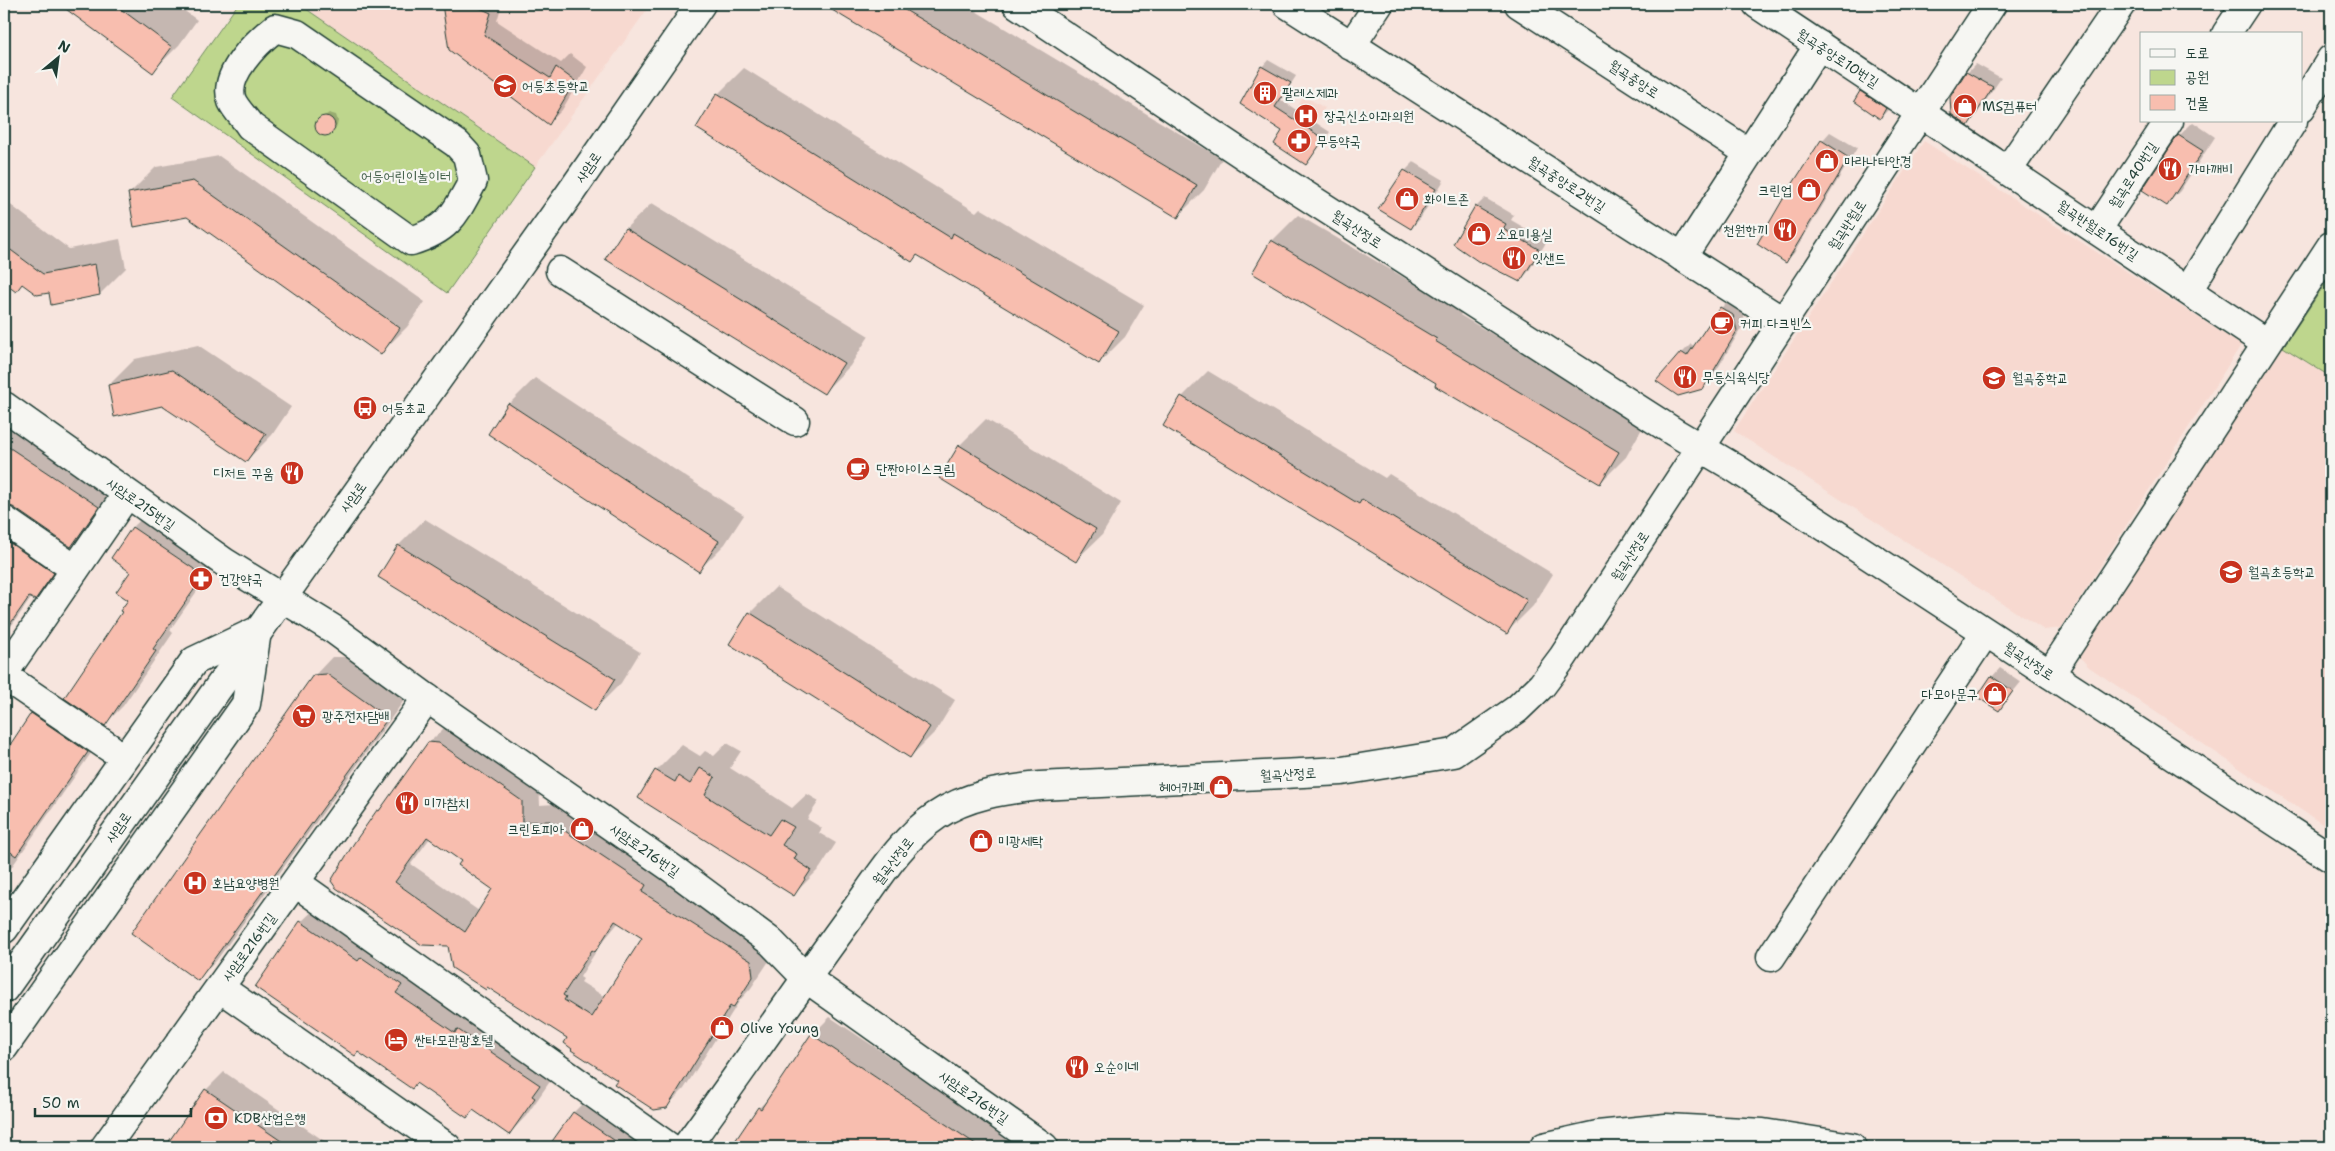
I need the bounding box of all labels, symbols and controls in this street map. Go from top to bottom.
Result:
street label: 월곡중앙로10번길 [1794,25,1883,92]
north arrow [32,32,82,82]
legend [2140,32,2302,122]
text: N [55,36,74,57]
text: 도로 [2185,43,2209,63]
street label: 월곡중앙로 [1605,56,1663,102]
text: 공원 [2185,67,2209,87]
school or university icon: 어등초등학교 [492,73,518,99]
place label: 어등초등학교 [522,77,590,95]
building icon: 팔레스제과 [1252,80,1278,106]
place label: 팔레스제과 [1282,84,1338,102]
shop icon: MS컴퓨터 [1952,93,1978,119]
text: 건물 [2185,93,2209,113]
place label: MS컴퓨터 [1982,97,2037,115]
hospital icon: 장국신소아과의원 [1293,103,1319,129]
place label: 장국신소아과의원 [1324,107,1414,125]
pharmacy icon: 무등약국 [1286,128,1312,154]
place label: 무등약국 [1316,132,1361,150]
street label: 월곡로40번길 [2105,138,2162,212]
street label: 사암로 [571,148,605,186]
shop icon: 마라나타안경 [1814,148,1840,174]
street label: 월곡중앙로2번길 [1525,152,1610,216]
place label: 마라나타안경 [1844,152,1912,170]
restaurant icon: 가마깨비 [2157,156,2183,182]
place label: 가마깨비 [2188,160,2233,178]
park label: 어등어린이놀이터 [361,167,451,185]
shop icon: 크린업 [1796,177,1822,203]
place label: 크린업 [1758,181,1792,199]
shop icon: 화이트존 [1394,186,1420,212]
place label: 화이트존 [1424,190,1469,208]
street label: 월곡반월로 [1824,196,1870,254]
street label: 월곡반월로16번길 [2054,196,2143,264]
street label: 월곡산정로 [1328,206,1386,252]
restaurant icon: 천원한끼 [1772,217,1798,243]
shop icon: 소요미용실 [1466,221,1492,247]
place label: 천원한끼 [1723,221,1768,239]
place label: 소요미용실 [1496,225,1552,243]
restaurant icon: 잇샌드 [1501,245,1527,271]
place label: 잇샌드 [1532,249,1566,267]
cafe icon: 커피 다크빈스 [1709,310,1735,336]
place label: 커피 다크빈스 [1740,314,1812,332]
restaurant icon: 무등식육식당 [1672,364,1698,390]
school or university icon: 월곡중학교 [1981,365,2007,391]
place label: 무등식육식당 [1702,368,1770,386]
place label: 월곡중학교 [2012,369,2068,387]
bus stop icon: 어등초교 [352,395,378,421]
place label: 어등초교 [382,399,427,417]
cafe icon: 단짠아이스크림 [845,456,871,482]
restaurant icon: 디저트 꾸움 [279,460,305,486]
place label: 단짠아이스크림 [876,460,955,478]
place label: 디저트 꾸움 [213,464,274,482]
street label: 사암로215번길 [103,474,179,535]
street label: 사암로 [336,478,370,516]
street label: 월곡산정로 [1607,527,1653,585]
school or university icon: 월곡초등학교 [2218,559,2244,585]
place label: 월곡초등학교 [2248,563,2316,581]
pharmacy icon: 건강약국 [188,566,214,592]
place label: 건강약국 [218,570,263,588]
street label: 월곡산정로 [2000,638,2058,684]
shop icon: 다모아문구 [1982,681,2008,707]
place label: 다모아문구 [1922,685,1978,703]
supermarket icon: 광주전자담배 [291,703,317,729]
place label: 광주전자담배 [322,707,390,725]
street label: 월곡산정로 [1259,764,1317,784]
shop icon: 헤어카페 [1208,774,1234,800]
place label: 헤어카페 [1159,778,1204,796]
restaurant icon: 미가참치 [394,790,420,816]
place label: 미가참치 [424,794,469,812]
street label: 사암로 [101,808,135,846]
shop icon: 크린토피아 [569,816,595,842]
place label: 크린토피아 [508,820,565,838]
street label: 사암로216번길 [607,820,684,881]
shop icon: 미광세탁 [968,828,994,854]
place label: 미광세탁 [998,832,1044,850]
street label: 월곡산정로 [869,833,917,889]
hospital icon: 호남요양병원 [182,870,208,896]
place label: 호남요양병원 [212,874,280,892]
street label: 사암로216번길 [218,909,280,985]
shop icon: Olive Young [709,1015,735,1041]
place label: Olive Young [740,1019,819,1037]
hotel icon: 싼타모관광호텔 [383,1027,409,1053]
place label: 싼타모관광호텔 [414,1031,494,1049]
restaurant icon: 오순이네 [1064,1054,1090,1080]
place label: 오순이네 [1094,1058,1139,1076]
street label: 사암로216번길 [936,1067,1013,1128]
scale bar [35,1086,191,1118]
text: 50 m [42,1093,80,1113]
bank icon: KDB산업은행 [203,1105,229,1131]
place label: KDB산업은행 [234,1109,306,1127]

